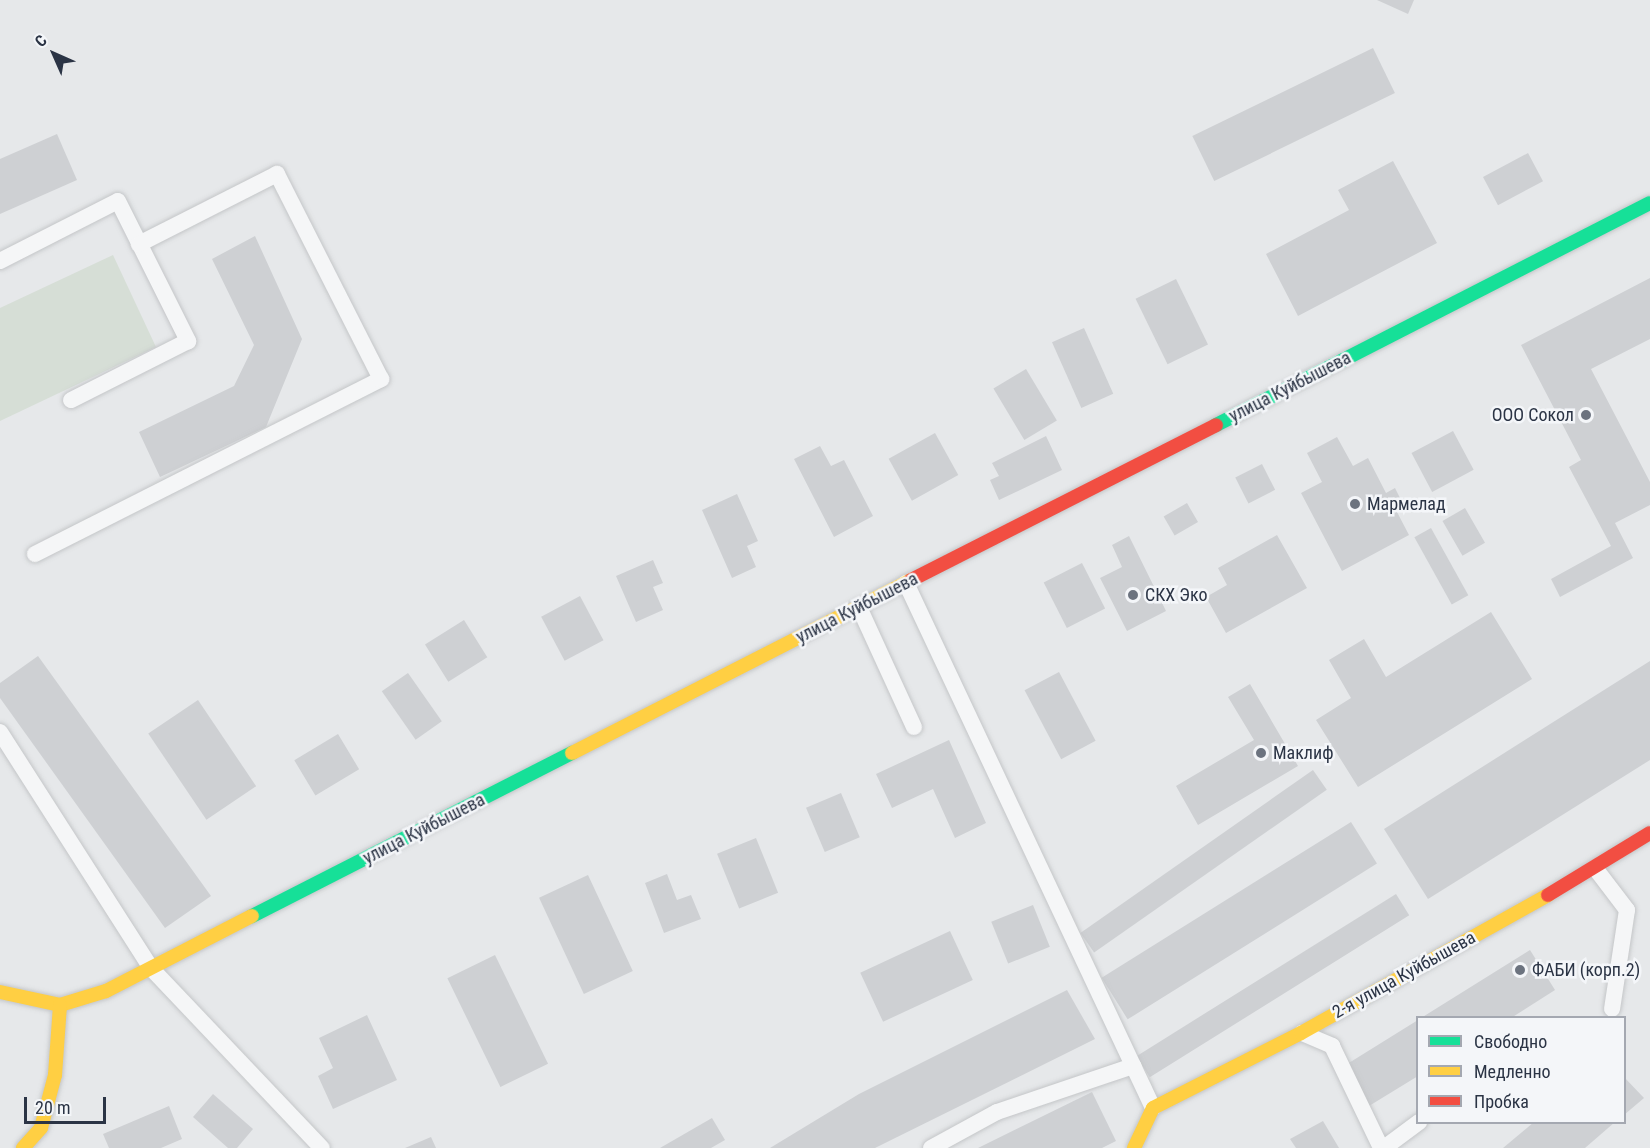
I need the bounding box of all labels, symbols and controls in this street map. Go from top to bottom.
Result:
north arrow [24,24,84,84]
text: С [31,31,51,51]
street label: улица Куйбышева [1225,347,1355,427]
place label: ООО Сокол [1492,404,1574,426]
marker: ООО Сокол [1579,408,1593,422]
place label: Мармелад [1367,493,1446,515]
marker: Мармелад [1348,497,1362,511]
street label: улица Куйбышева [792,568,922,648]
place label: СКХ Эко [1145,584,1207,606]
marker: СКХ Эко [1126,588,1140,602]
place label: Маклиф [1273,742,1334,764]
marker: Маклиф [1254,746,1268,760]
street label: улица Куйбышева [359,789,489,869]
street label: 2-я улица Куйбышева [1329,927,1479,1023]
place label: ФАБИ (корп.2) [1532,959,1640,981]
marker: ФАБИ (корп.2) [1513,963,1527,977]
legend [1416,1016,1626,1124]
text: Свободно [1474,1031,1547,1052]
text: Медленно [1474,1061,1551,1082]
scale bar [27,1085,110,1123]
text: Пробка [1474,1091,1529,1112]
text: 20 m [35,1097,70,1118]

